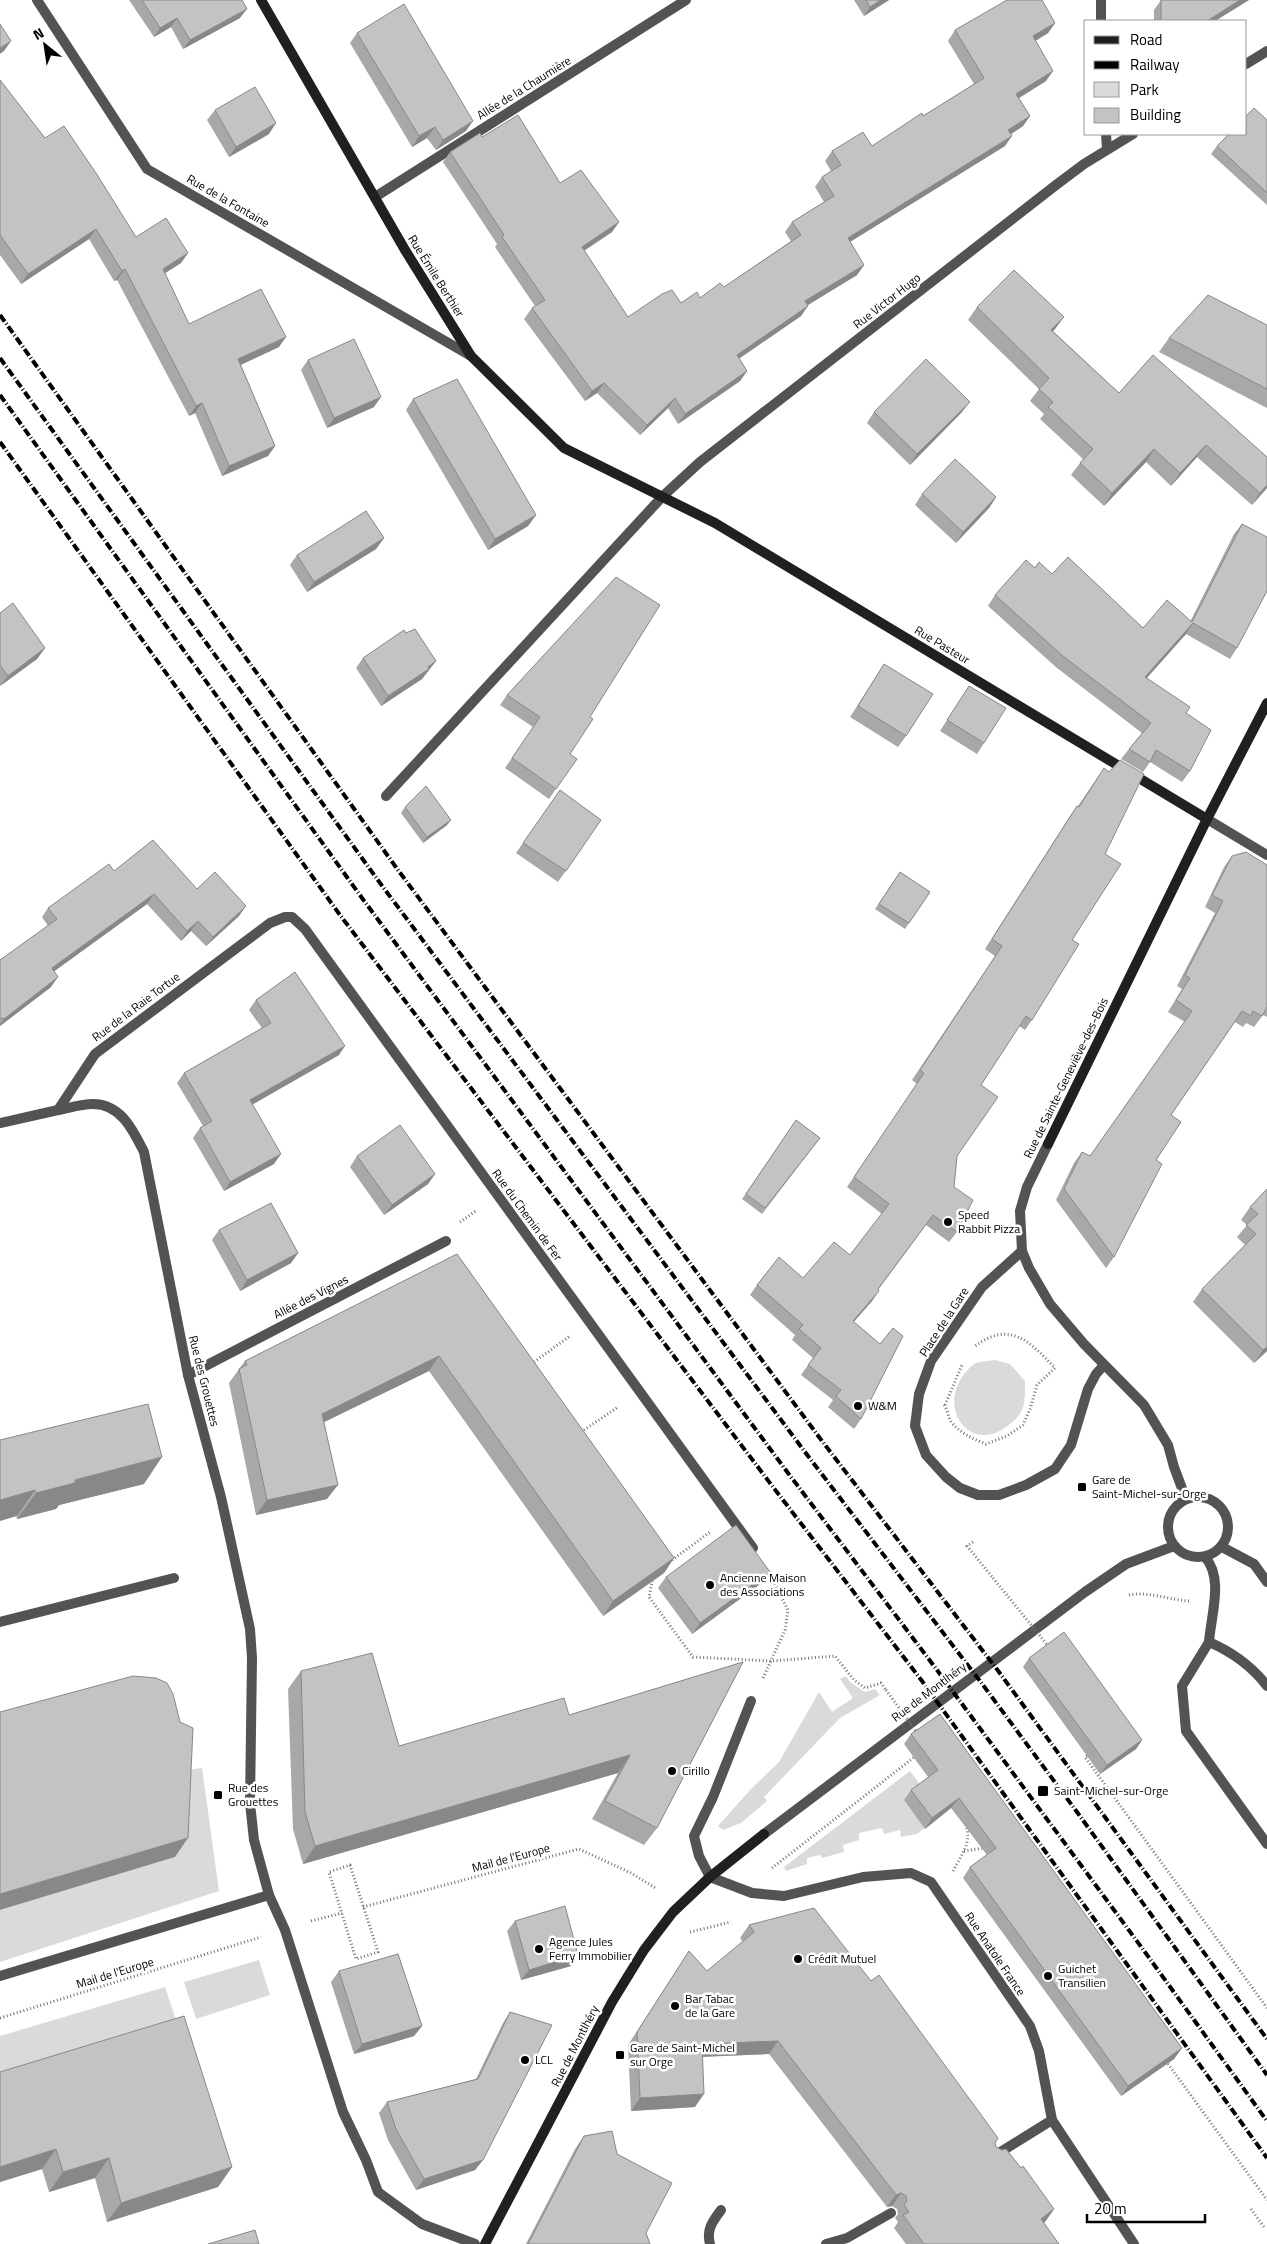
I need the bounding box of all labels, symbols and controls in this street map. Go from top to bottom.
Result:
north arrow [20,20,70,70]
legend [1084,20,1247,135]
text: N [29,22,48,45]
text: Road [1130,28,1162,51]
street label: Allée de la Chaumière [473,51,575,124]
text: Railway [1130,53,1180,76]
text: Park [1130,78,1159,101]
text: Building [1130,103,1181,126]
street label: Rue de la Fontaine [183,169,273,232]
street label: Rue Émile Berthier [403,231,469,321]
street label: Rue Victor Hugo [849,268,925,333]
street label: Rue Pasteur [911,620,974,669]
street label: Rue de la Raie Tortue [88,967,184,1046]
street label: Rue de Sainte-Geneviève-des-Bois [1018,994,1113,1161]
street label: Rue du Chemin de Fer [487,1165,567,1265]
place label: Speed Rabbit Pizza [958,1205,1020,1238]
marker: Speed Rabbit Pizza [942,1216,954,1228]
street label: Allée des Vignes [270,1269,352,1324]
street label: Place de la Gare [914,1283,973,1360]
street label: Rue des Grouettes [184,1333,225,1429]
place label: W&M [868,1396,897,1415]
marker: W&M [852,1400,864,1412]
place label: Gare de Saint-Michel-sur-Orge [1092,1470,1206,1503]
marker: Gare de Saint-Michel-sur-Orge [1076,1481,1088,1493]
place label: Ancienne Maison des Associations [720,1568,806,1601]
marker: Ancienne Maison des Associations [704,1579,716,1591]
street label: Rue de Montlhéry [887,1657,970,1726]
place label: Cirillo [682,1761,710,1780]
marker: Cirillo [666,1765,678,1777]
place label: Rue des Grouettes [228,1778,279,1811]
place label: Saint-Michel-sur-Orge [1054,1781,1168,1800]
marker: Saint-Michel-sur-Orge [1036,1784,1050,1798]
marker: Rue des Grouettes [212,1789,224,1801]
street label: Mail de l'Europe [470,1838,552,1877]
street label: Rue Anatole France [960,1908,1031,2000]
place label: Agence Jules Ferry Immobilier [549,1932,632,1965]
marker: Agence Jules Ferry Immobilier [533,1943,545,1955]
place label: Crédit Mutuel [808,1949,876,1968]
street label: Mail de l'Europe [74,1952,156,1993]
marker: Crédit Mutuel [792,1953,804,1965]
place label: Guichet Transilien [1058,1959,1106,1992]
marker: Guichet Transilien [1042,1970,1054,1982]
place label: Bar Tabac de la Gare [685,1989,735,2022]
marker: Bar Tabac de la Gare [669,2000,681,2012]
street label: Rue de Montlhéry [546,2001,603,2090]
place label: Gare de Saint-Michel sur Orge [630,2038,735,2071]
marker: Gare de Saint-Michel sur Orge [614,2049,626,2061]
place label: LCL [535,2050,553,2069]
marker: LCL [519,2054,531,2066]
scale bar [1087,2192,1204,2224]
text: 20 m [1094,2197,1127,2220]

